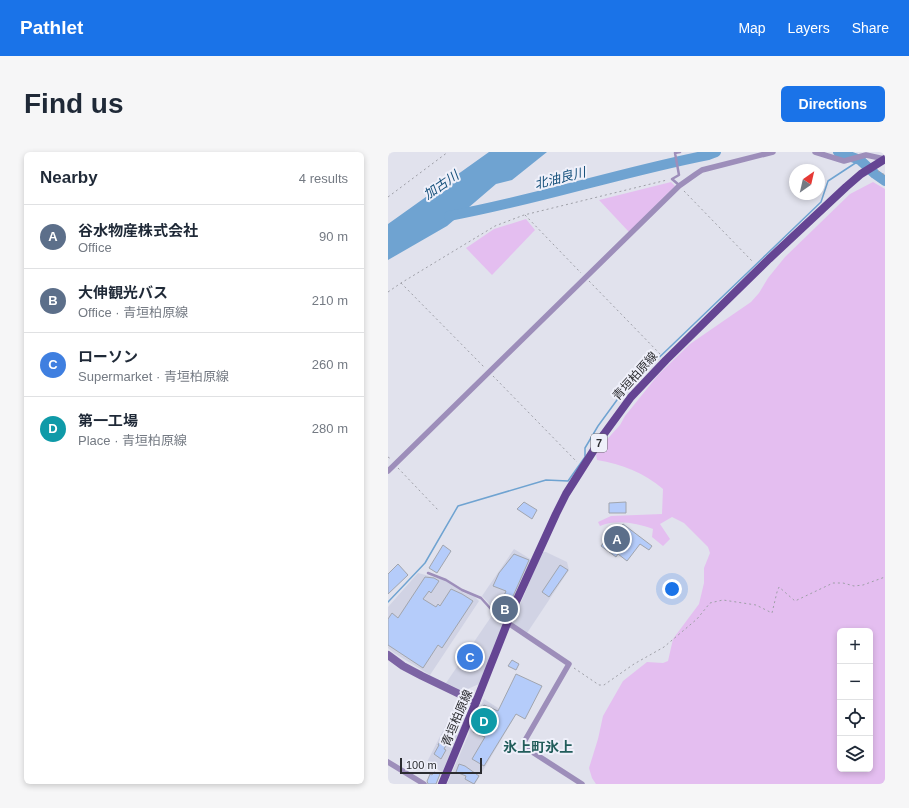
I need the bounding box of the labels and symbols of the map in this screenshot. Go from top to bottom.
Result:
water label: 北油良川 [533,164,589,192]
north arrow [789,164,825,200]
water label: 加古川 [421,167,463,202]
street label: 青垣柏原線 [610,349,660,403]
road number: 7 [591,434,607,452]
pin: A [604,524,630,554]
your location [662,579,682,599]
pin: B [492,594,518,624]
pin: C [457,642,483,672]
street label: 青垣柏原線 [439,688,475,748]
pin: D [471,706,497,736]
district label: 氷上町氷上 [503,739,573,755]
scale bar [400,756,482,775]

